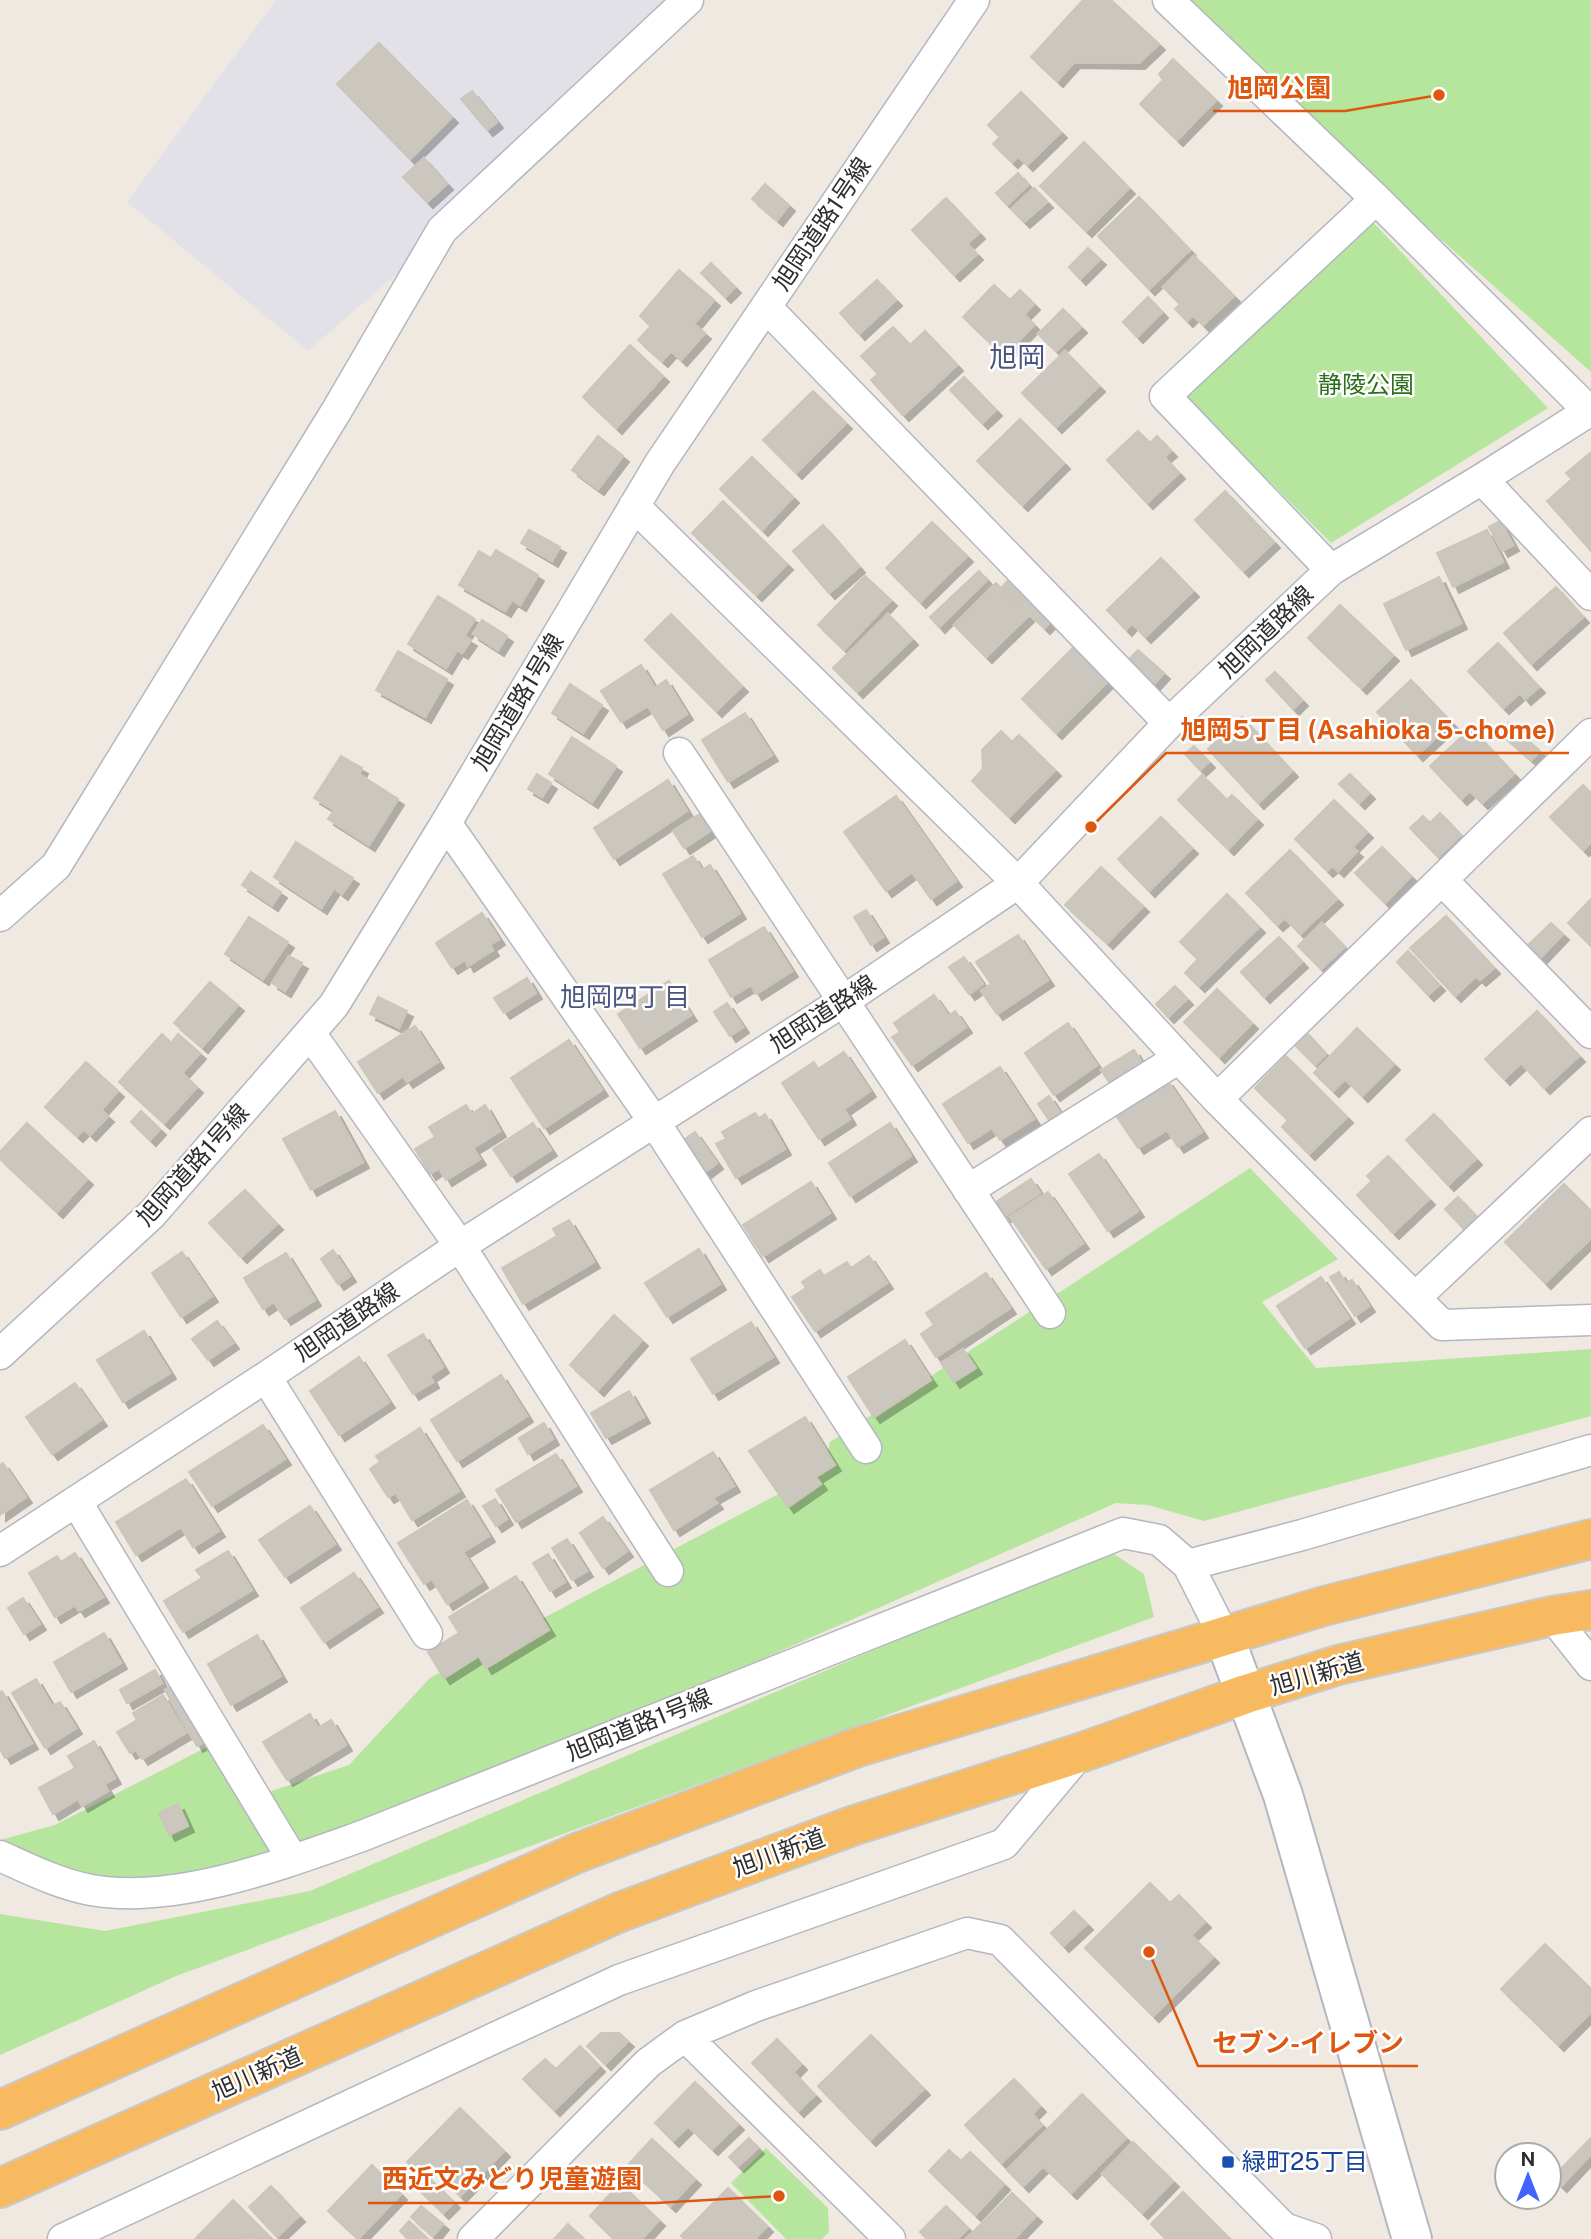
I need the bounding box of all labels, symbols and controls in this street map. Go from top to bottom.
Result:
callout: 旭岡公園 [1213,64,1345,111]
text: 旭岡公園 [1227,72,1331,103]
street label: 旭岡道路1号線 [767,152,876,295]
district label: 旭岡 [989,340,1045,373]
park label: 静陵公園 [1318,370,1414,398]
street label: 旭岡道路線 [1212,580,1318,683]
street label: 旭岡道路1号線 [466,628,569,775]
callout: 旭岡5丁目 (Asahioka 5-chome) [1166,706,1569,753]
text: 旭岡5丁目 (Asahioka 5-chome) [1180,714,1556,745]
street label: 旭岡道路線 [765,969,880,1058]
district label: 旭岡四丁目 [560,981,690,1012]
street label: 旭岡道路1号線 [130,1098,254,1231]
street label: 旭岡道路線 [289,1276,404,1366]
street label: 旭川新道 [1267,1646,1367,1700]
street label: 旭岡道路1号線 [562,1682,715,1766]
street label: 旭川新道 [729,1822,829,1882]
callout: セブン-イレブン [1198,2019,1418,2066]
text: セブン-イレブン [1212,2027,1404,2058]
street label: 旭川新道 [207,2041,306,2105]
north arrow [1493,2141,1563,2211]
place label: 緑町25丁目 [1242,2147,1368,2175]
text: N [1521,2148,1535,2170]
marker: 緑町25丁目 [1220,2154,1236,2170]
callout: 西近文みどり児童遊園 [368,2156,656,2203]
text: 西近文みどり児童遊園 [382,2163,642,2194]

